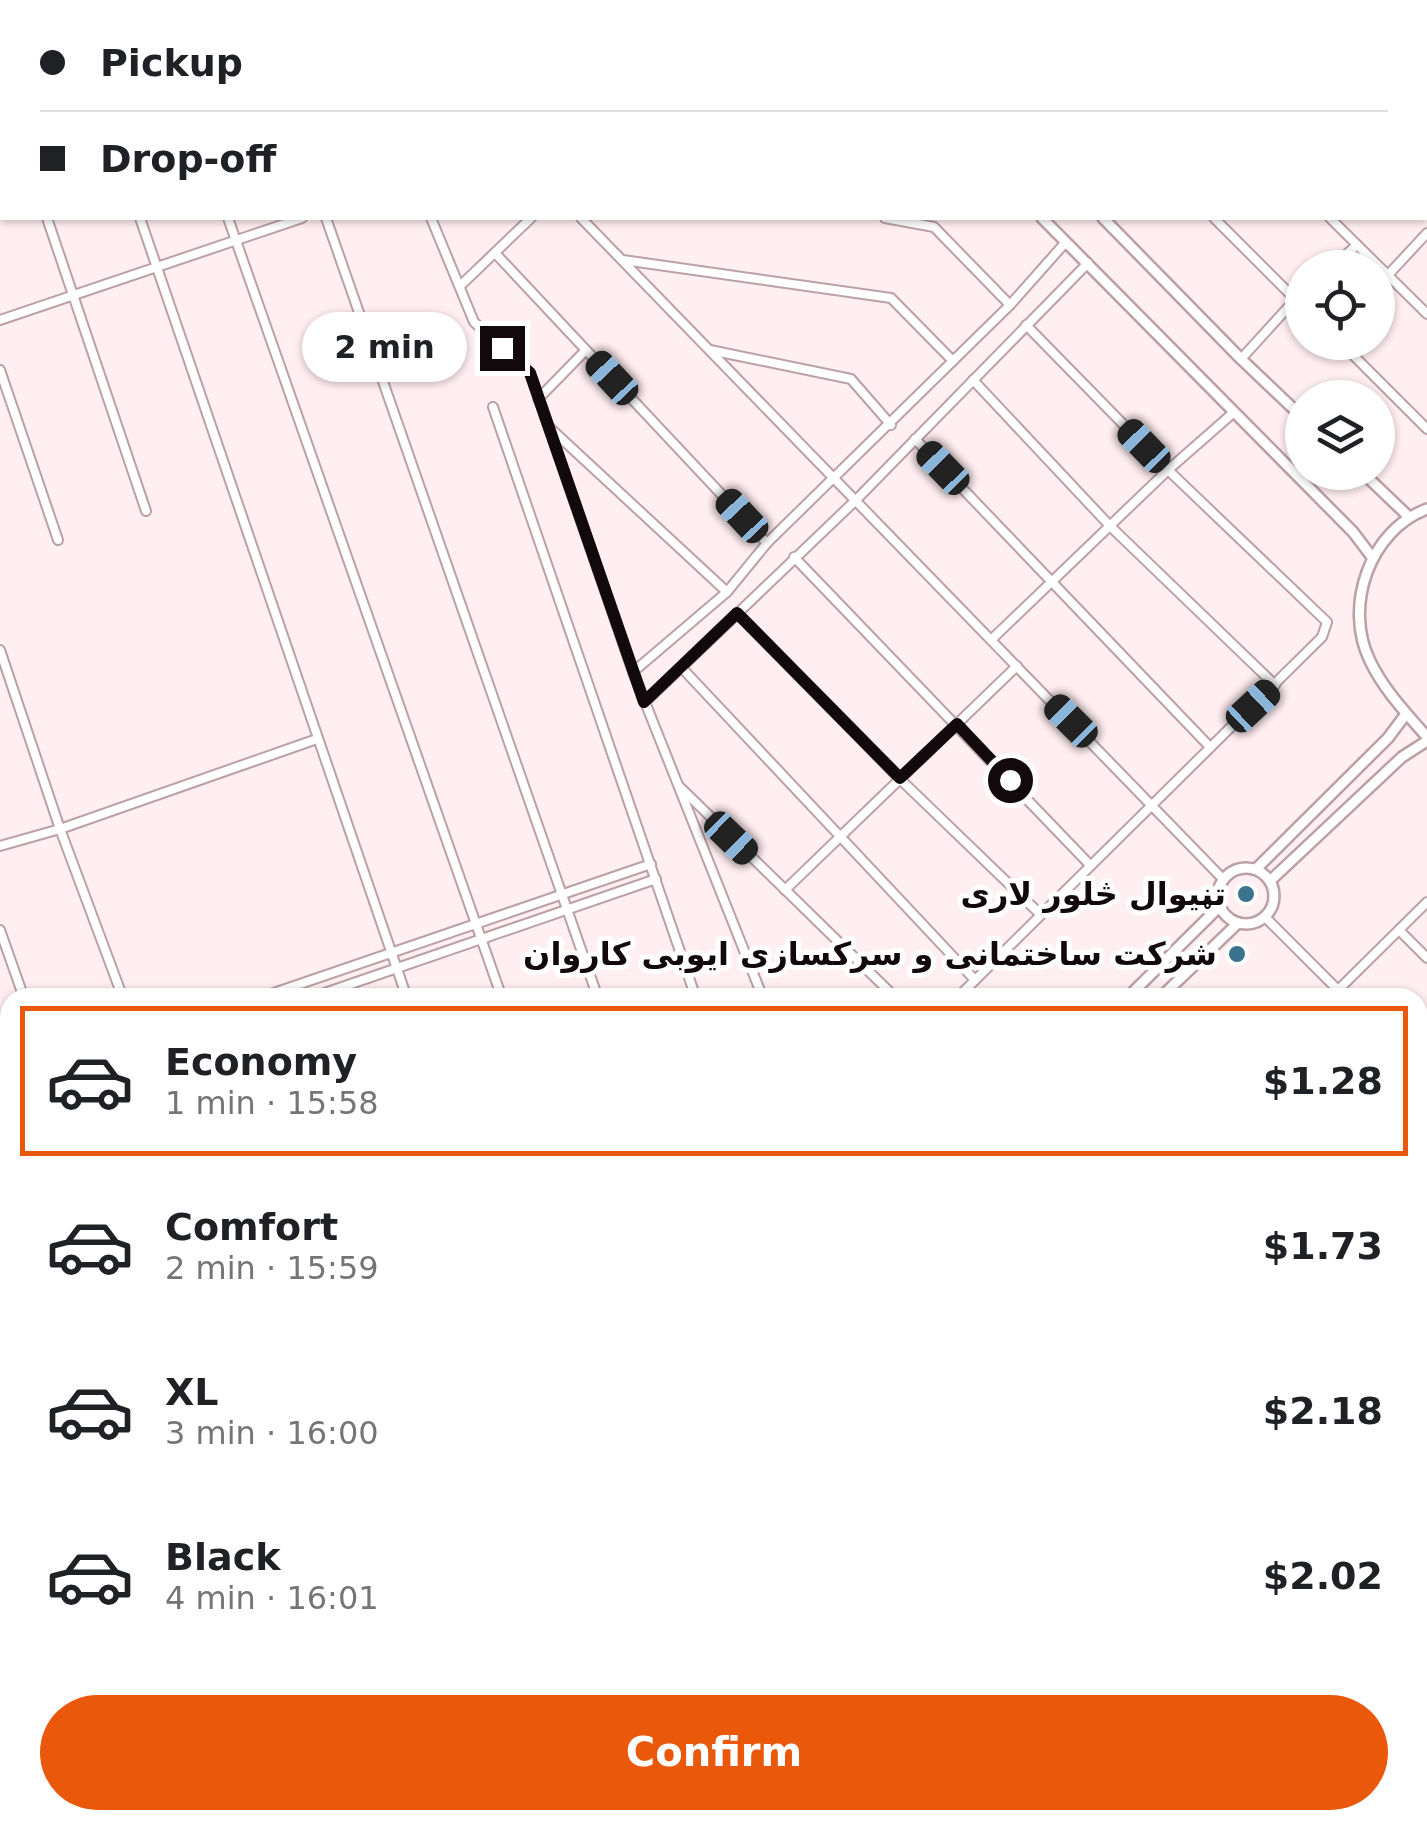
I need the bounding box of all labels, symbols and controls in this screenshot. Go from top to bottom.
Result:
text: Pickup [100,41,243,85]
text: Drop-off [100,137,276,181]
map controls [1285,250,1395,490]
button: locate [1285,250,1395,360]
callout: 2 min [302,313,467,383]
route end [480,326,525,371]
text: 2 min [334,328,435,366]
car [581,346,643,410]
button: layers [1285,380,1395,490]
car [1112,414,1176,478]
car [911,436,975,500]
car [711,484,773,548]
car [1221,675,1285,737]
car [1039,689,1103,753]
route start [988,758,1033,803]
car [699,806,763,870]
place label: تڼیوال څلور لاری [961,875,1226,913]
marker: تڼیوال څلور لاری [1235,883,1257,905]
place label: شرکت ساختمانی و سرکسازی ایوبی کاروان [523,935,1217,973]
marker: شرکت ساختمانی و سرکسازی ایوبی کاروان [1226,943,1248,965]
icon: car [45,1036,135,1126]
text: Economy [165,1040,357,1084]
text: $1.28 [1263,1059,1383,1103]
text: 1 min · 15:58 [165,1084,379,1122]
icon: car [45,1201,135,1291]
text: Comfort [165,1205,338,1249]
text: $1.73 [1263,1224,1383,1268]
text: 2 min · 15:59 [165,1249,379,1287]
icon: car [45,1366,135,1456]
text: XL [165,1370,219,1414]
text: $2.18 [1263,1389,1383,1433]
text: 3 min · 16:00 [165,1414,379,1452]
icon: car [45,1531,135,1621]
text: Black [165,1535,280,1579]
text: $2.02 [1263,1554,1383,1598]
text: 4 min · 16:01 [165,1579,379,1617]
button: Confirm [40,1695,1388,1810]

